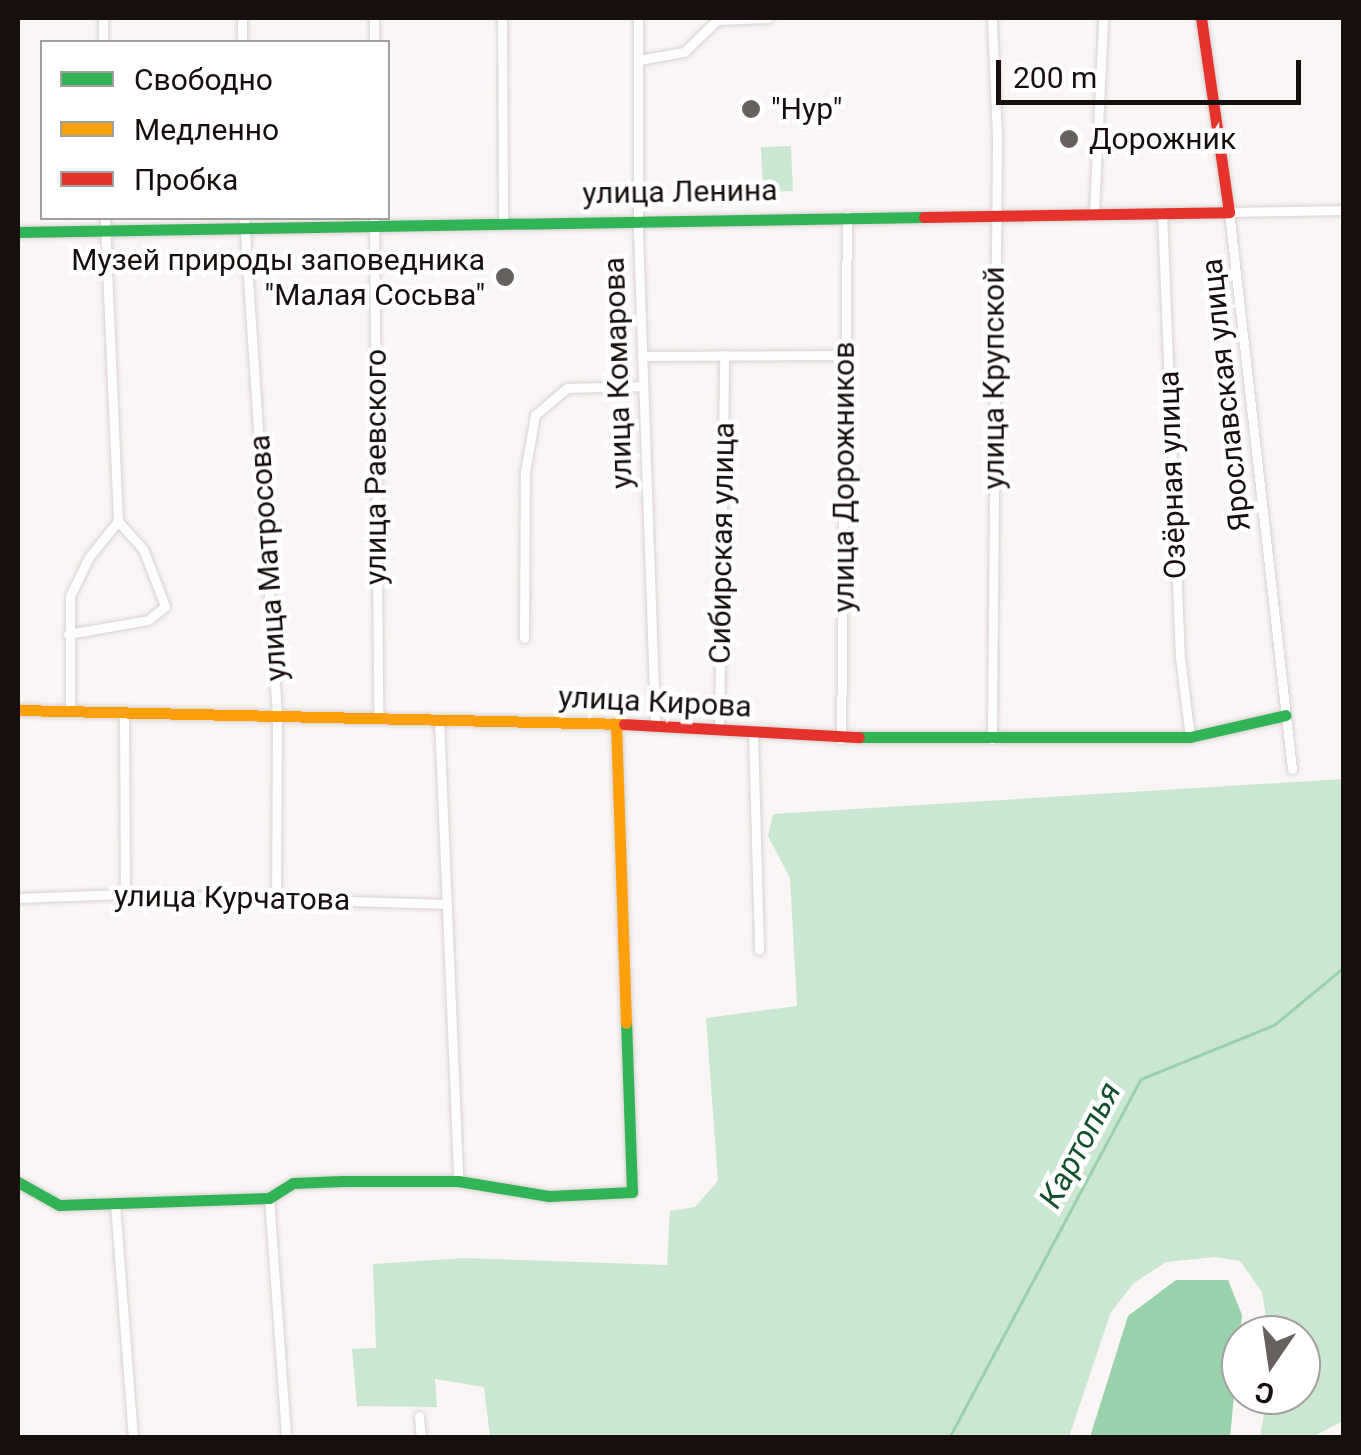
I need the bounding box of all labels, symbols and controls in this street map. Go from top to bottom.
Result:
legend [40,40,390,220]
scale bar [1001,40,1306,102]
text: 200 m [1013,60,1097,95]
text: Свободно [134,62,273,97]
place label: "Нур" [771,91,842,127]
marker: "Нур" [740,98,762,120]
text: Медленно [134,112,279,147]
place label: Дорожник [1089,121,1236,157]
marker: Дорожник [1058,128,1080,150]
text: Пробка [134,162,238,197]
street label: улица Ленина [582,172,778,212]
place label: Музей природы заповедника "Малая Сосьва" [71,242,485,312]
street label: улица Комарова [596,257,640,489]
street label: Ярославская улица [1194,257,1258,533]
marker: Музей природы заповедника "Малая Сосьва" [494,266,516,288]
street label: улица Крупской [976,267,1012,489]
street label: улица Дорожников [826,342,862,612]
street label: улица Раевского [358,349,394,585]
street label: Озёрная улица [1150,370,1194,580]
street label: Сибирская улица [702,422,742,664]
street label: улица Матросова [241,434,295,682]
street label: улица Кирова [557,679,753,725]
street label: улица Курчатова [114,878,350,918]
water label: Картопья [1031,1076,1129,1214]
north arrow [1221,1315,1321,1415]
text: С [1252,1375,1277,1411]

